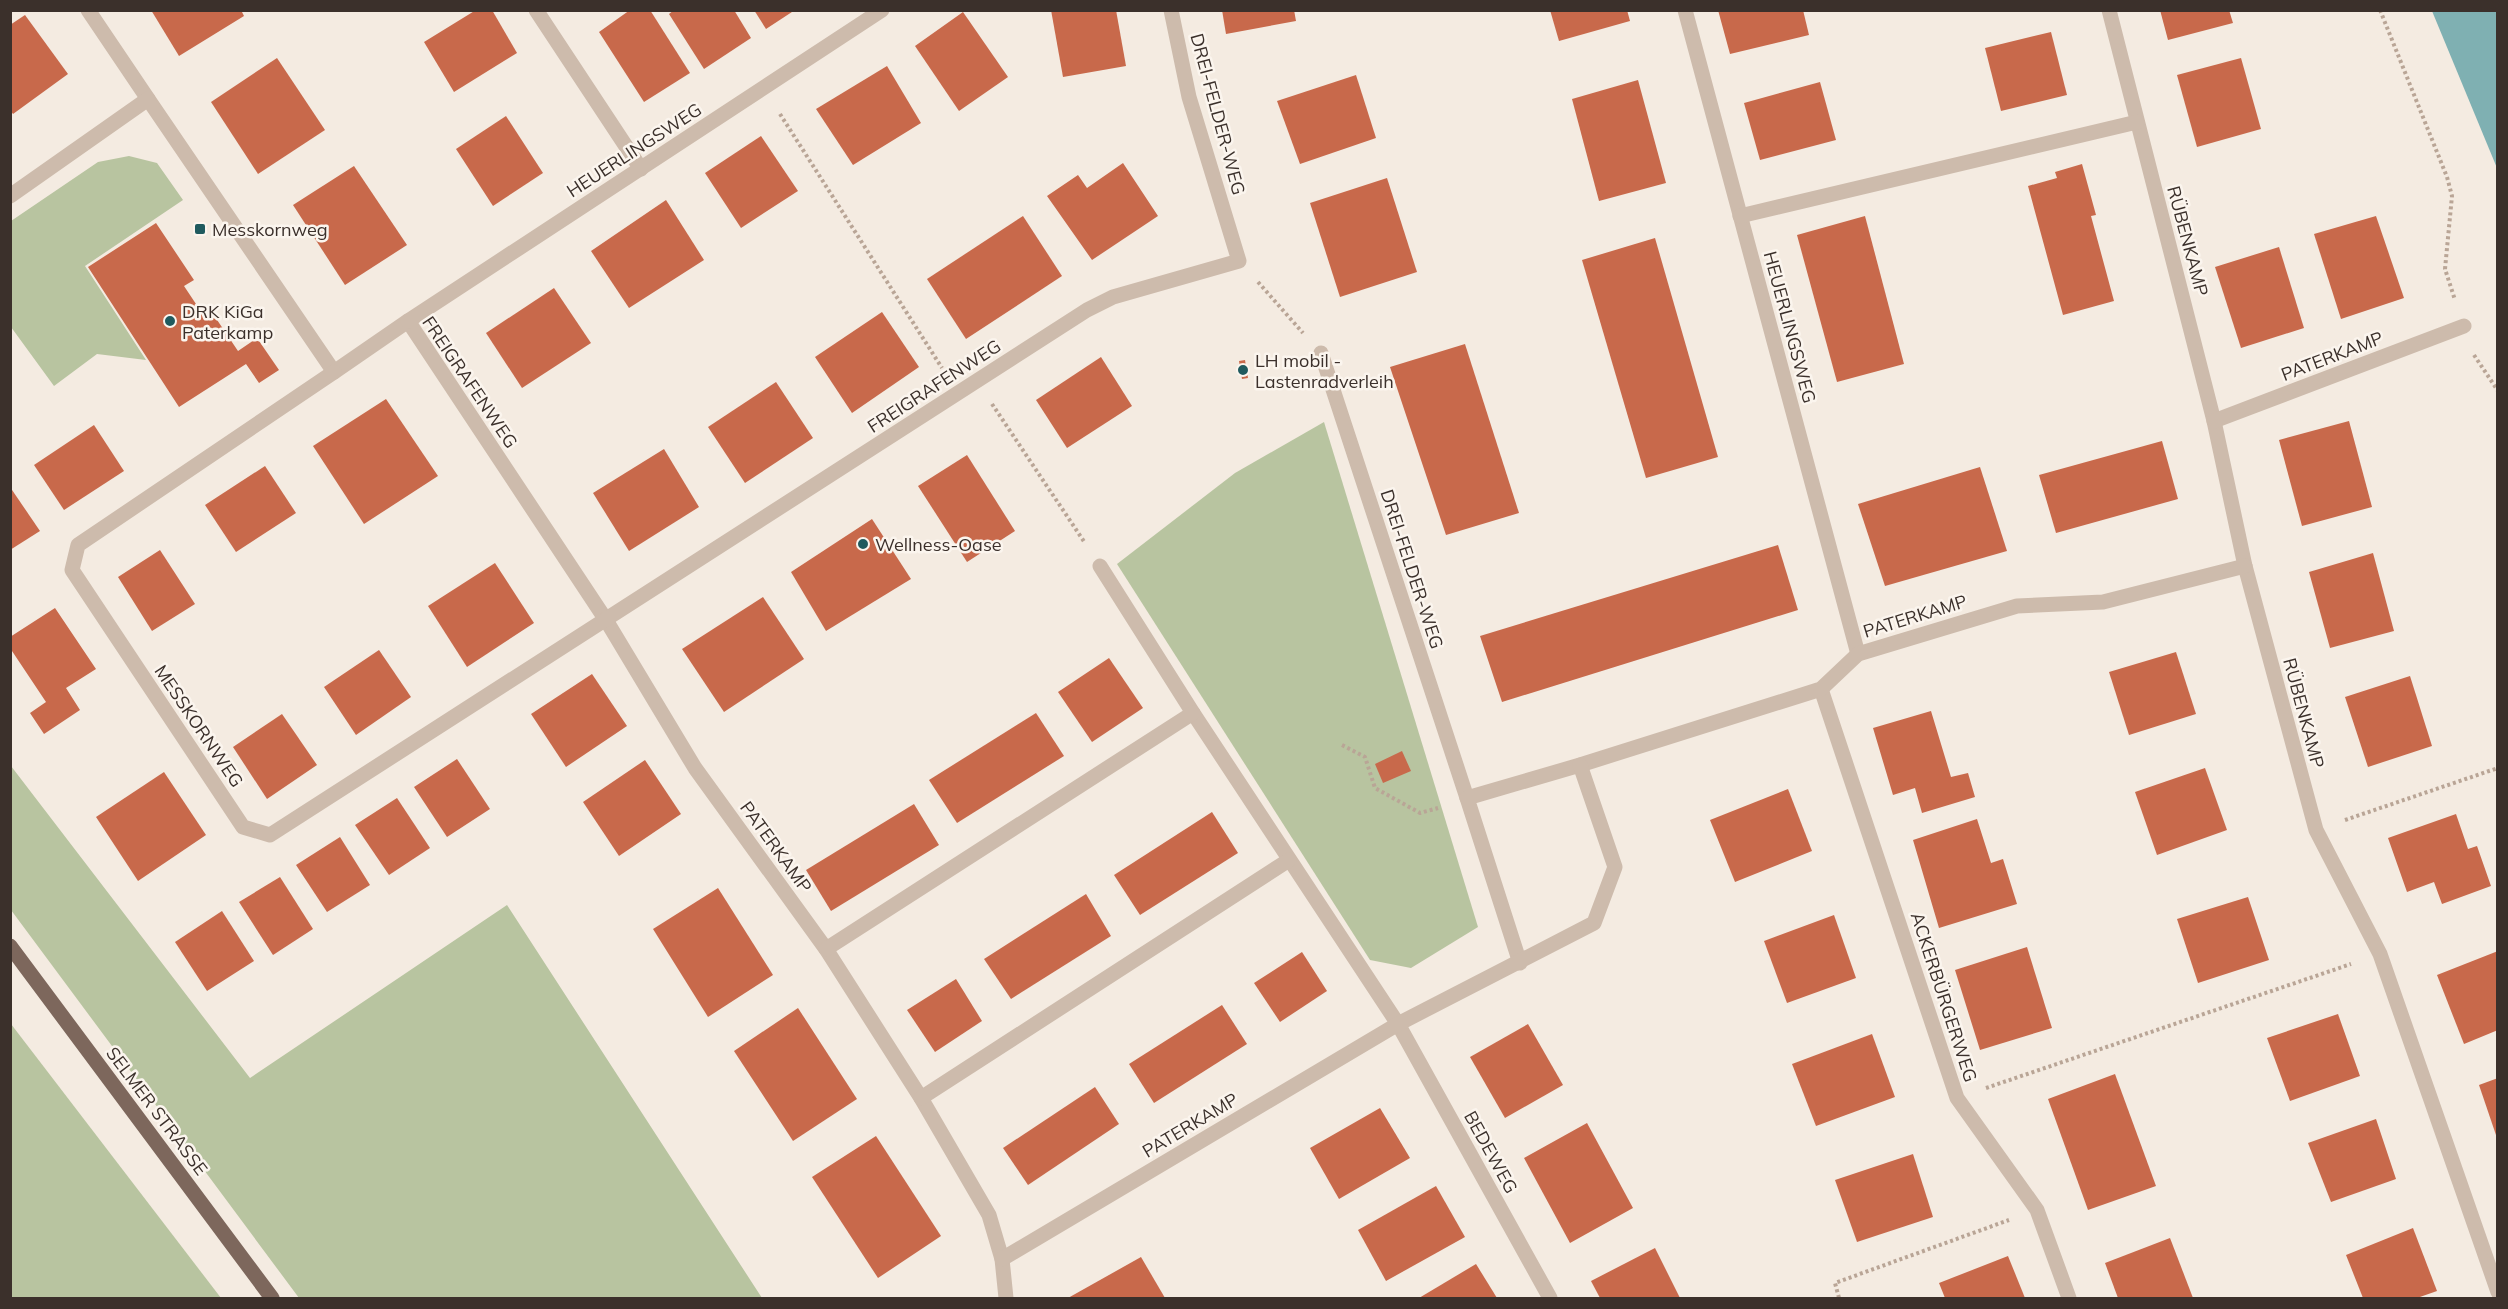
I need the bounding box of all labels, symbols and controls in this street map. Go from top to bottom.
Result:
street label: DREI-FELDER-WEG [1185,31,1251,197]
street label: HEUERLINGSWEG [562,98,706,202]
street label: RÜBENKAMP [2162,183,2214,299]
place label: Messkornweg [212,218,328,241]
marker: Messkornweg [193,222,207,236]
street label: HEUERLINGSWEG [1759,249,1821,405]
place label: DRK KiGa Paterkamp [182,300,273,344]
street label: FREIGRAFENWEG [417,312,523,452]
marker: DRK KiGa Paterkamp [163,314,177,328]
street label: PATERKAMP [2278,326,2386,386]
street label: FREIGRAFENWEG [863,334,1005,438]
place label: LH mobil - Lastenradverleih [1255,349,1394,393]
marker: LH mobil - Lastenradverleih [1236,363,1250,377]
street label: DREI-FELDER-WEG [1375,486,1449,652]
place label: Wellness-Oase [875,533,1002,556]
marker: Wellness-Oase [856,537,870,551]
street label: PATERKAMP [1860,589,1970,643]
street label: RÜBENKAMP [2278,655,2330,771]
street label: MESSKORNWEG [150,660,248,792]
street label: PATERKAMP [735,797,817,897]
street label: ACKERBÜRGERWEG [1906,909,1982,1085]
street label: SELMER STRASSE [101,1042,213,1180]
street label: PATERKAMP [1138,1087,1242,1163]
street label: BEDEWEG [1459,1107,1523,1197]

